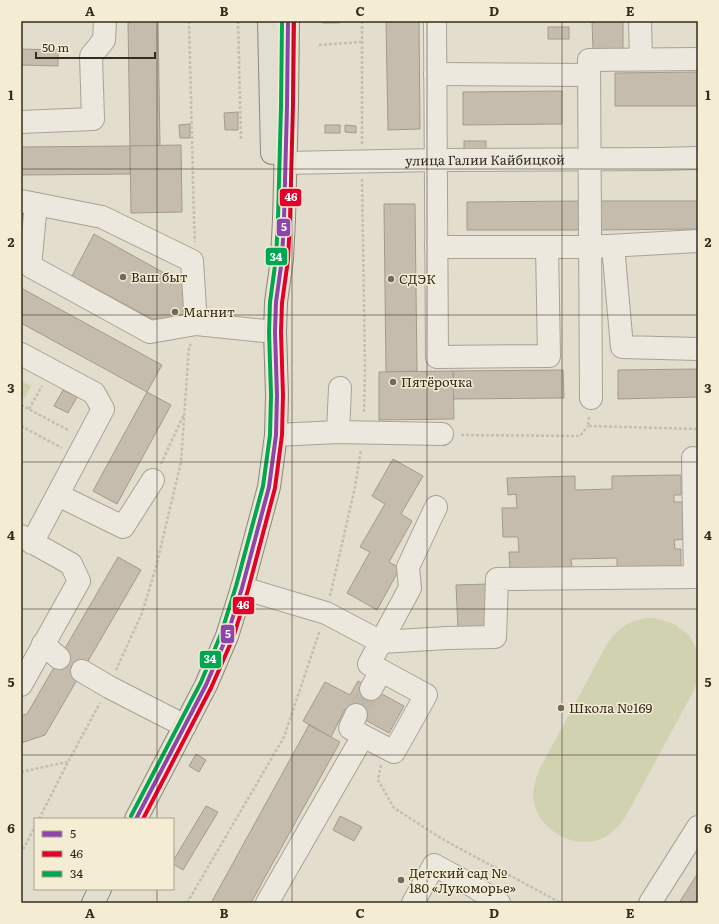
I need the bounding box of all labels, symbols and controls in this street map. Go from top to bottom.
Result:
text: A [85,1,95,20]
text: B [220,1,229,20]
text: C [355,1,365,20]
text: D [489,1,499,20]
text: E [626,1,635,20]
scale bar [36,34,155,60]
text: 50 m [42,38,69,56]
text: 1 [8,85,14,104]
text: 1 [705,85,711,104]
street label: улица Галии Кайбицкой [405,149,565,170]
line badge: 46 [279,188,302,207]
text: 46 [284,188,298,204]
line badge: 5 [276,218,291,237]
text: 5 [281,218,287,234]
text: 2 [8,232,15,251]
text: 2 [705,232,712,251]
line badge: 34 [265,247,288,266]
text: 34 [270,248,283,264]
place label: Ваш быт [131,267,188,286]
place label: СДЭК [399,269,436,288]
marker: Ваш быт [118,272,128,282]
marker: СДЭК [386,274,396,284]
place label: Магнит [183,302,235,321]
marker: Магнит [170,307,180,317]
place label: Пятёрочка [401,372,473,391]
marker: Пятёрочка [388,377,398,387]
text: 3 [7,378,15,397]
text: 3 [704,378,712,397]
text: 4 [7,525,15,544]
text: 4 [704,525,712,544]
line badge: 46 [232,596,255,615]
text: 46 [236,596,250,612]
line badge: 5 [220,624,235,644]
text: 5 [225,625,231,641]
line badge: 34 [199,650,222,669]
text: 34 [204,650,217,666]
text: 5 [7,672,15,691]
text: 5 [704,672,712,691]
place label: Школа №169 [569,698,652,717]
marker: Школа №169 [556,703,566,713]
text: 6 [7,818,15,837]
legend [34,818,174,890]
text: 6 [704,818,712,837]
text: 5 [70,824,76,842]
text: 46 [70,844,84,862]
place label: Детский сад № 180 «Лукоморье» [409,863,516,897]
text: 34 [70,864,83,882]
marker: Детский сад № 180 «Лукоморье» [396,875,406,885]
text: A [85,903,95,922]
text: B [220,903,229,922]
text: C [355,903,365,922]
text: D [489,903,499,922]
text: E [626,903,635,922]

